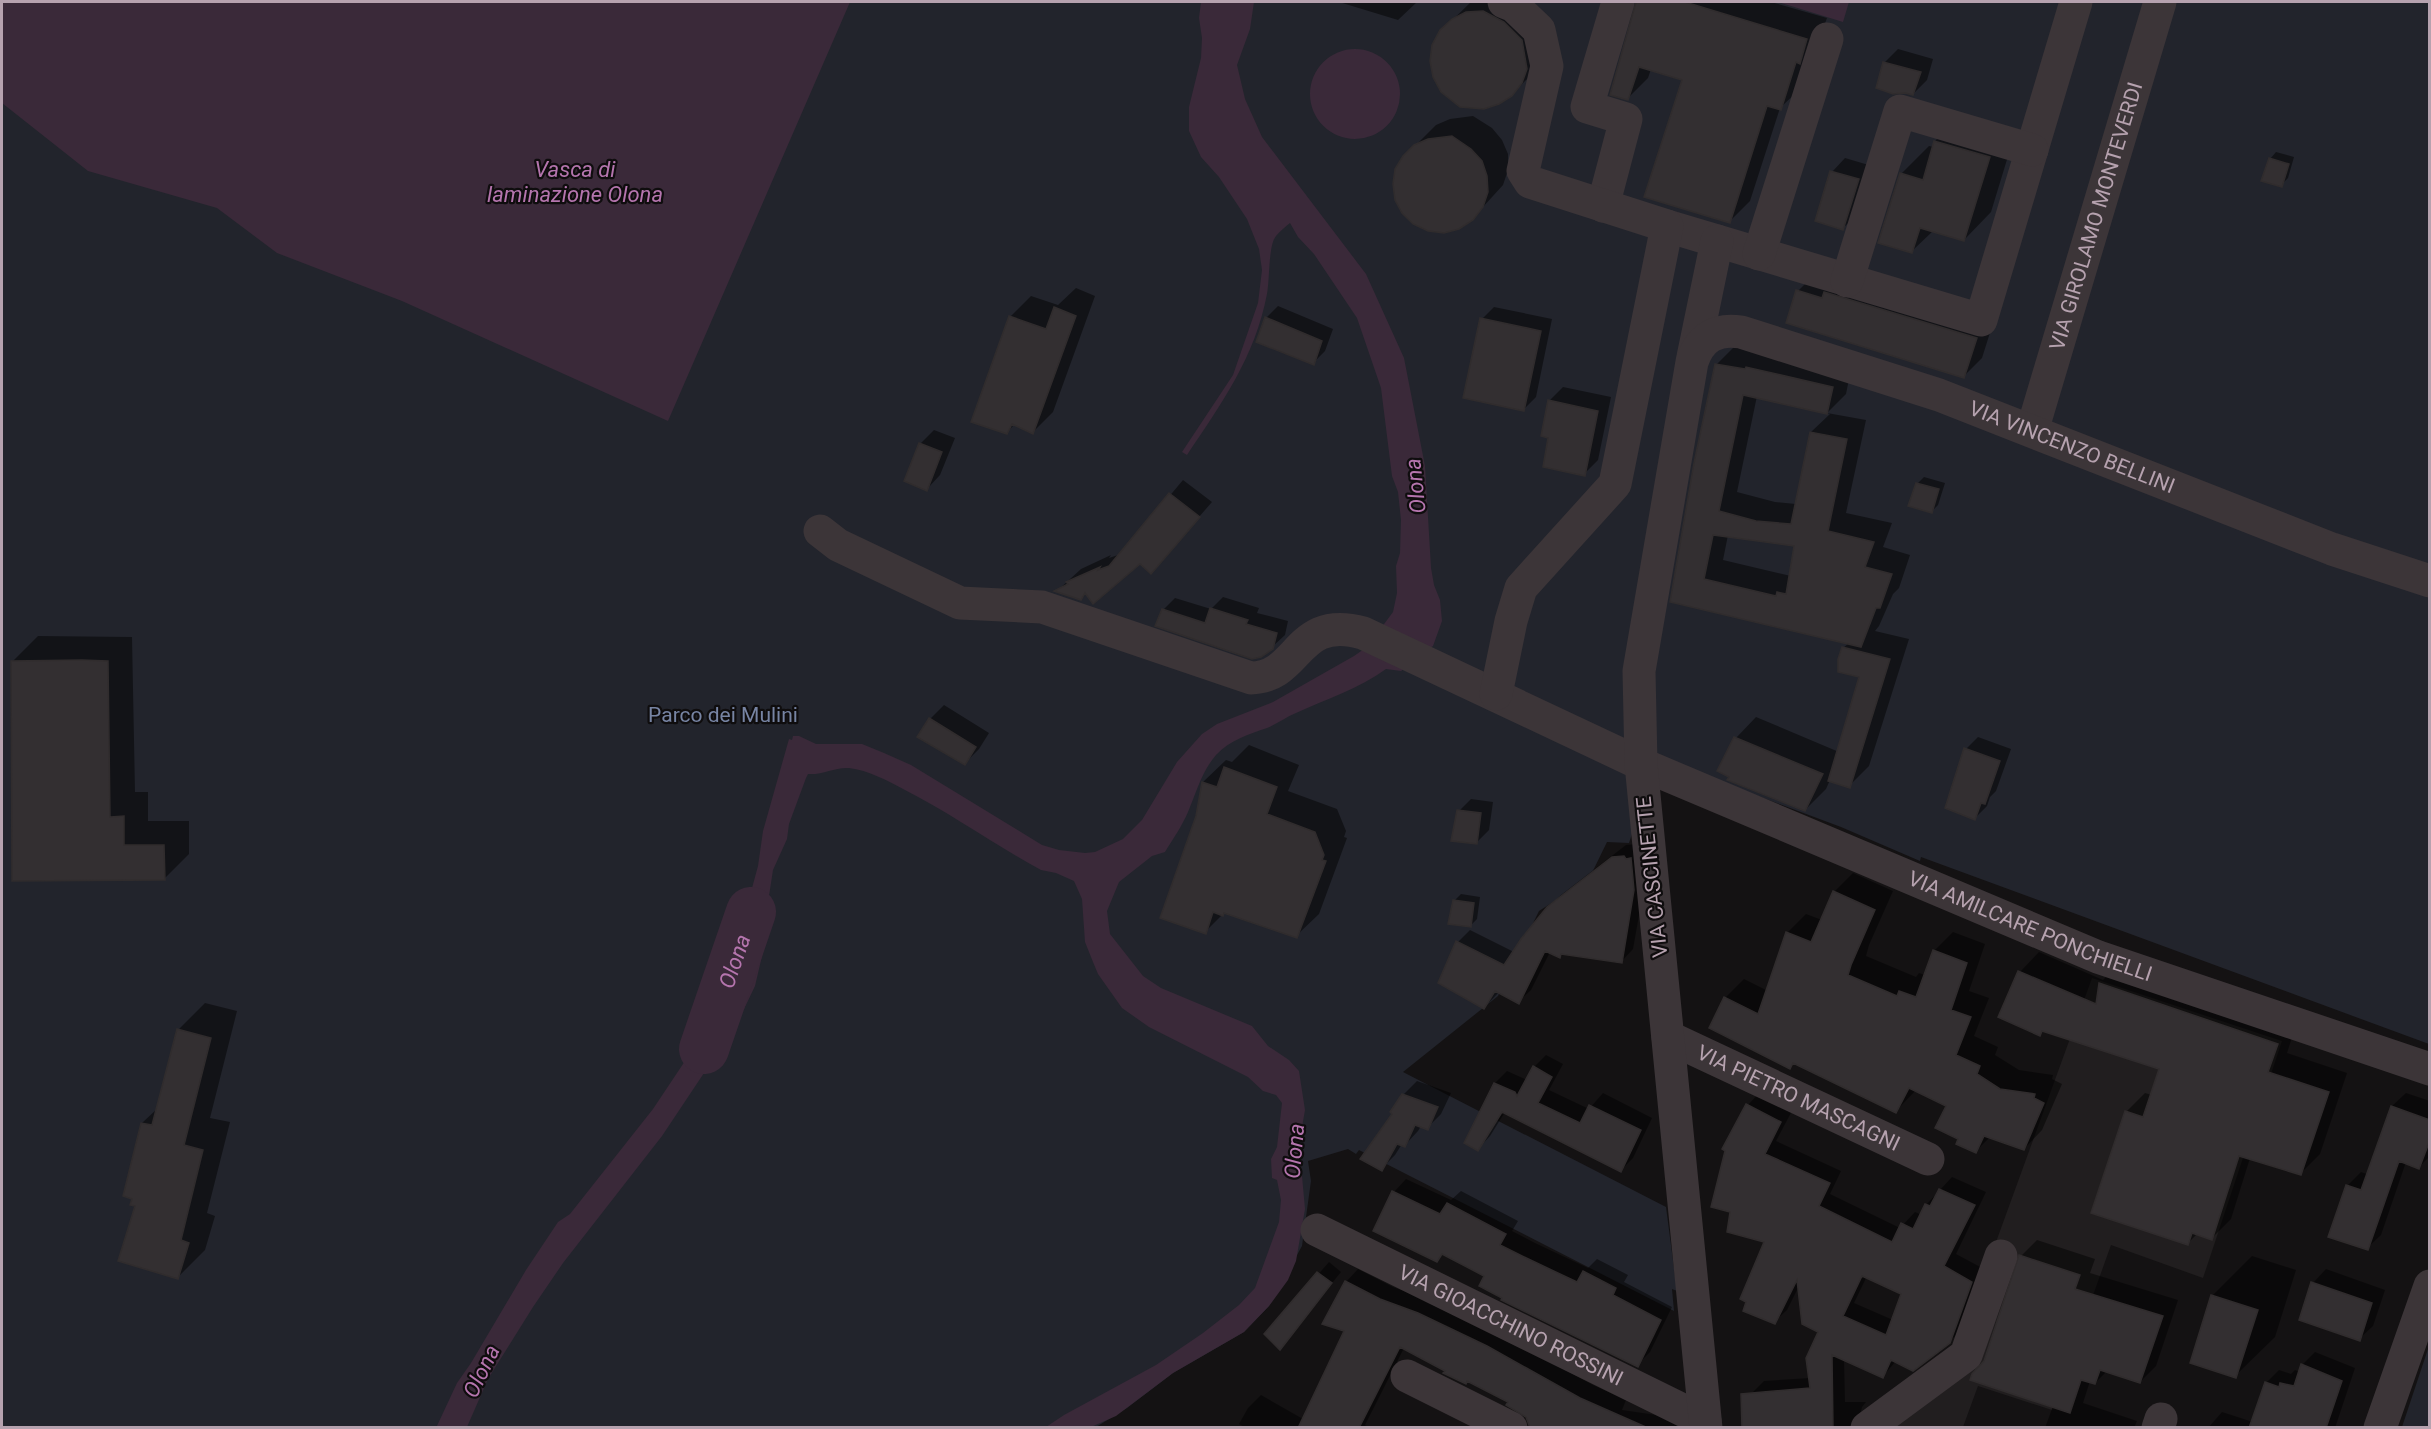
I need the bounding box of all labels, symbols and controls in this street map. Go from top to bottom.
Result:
street label: VIA GIROLAMO MONTEVERDI [2045,79,2147,353]
water label: Vasca di laminazione Olona [487,157,663,207]
street label: VIA VINCENZO BELLINI [1966,396,2178,498]
water label: Olona [1400,457,1431,515]
park label: Parco dei Mulini [648,703,798,727]
street label: VIA CASCINETTE [1632,795,1672,959]
street label: VIA AMILCARE PONCHIELLI [1904,866,2155,986]
water label: Olona [714,931,755,991]
street label: VIA PIETRO MASCAGNI [1693,1040,1904,1156]
water label: Olona [1280,1122,1309,1180]
street label: VIA GIOACCHINO ROSSINI [1394,1260,1627,1391]
water label: Olona [458,1341,505,1402]

